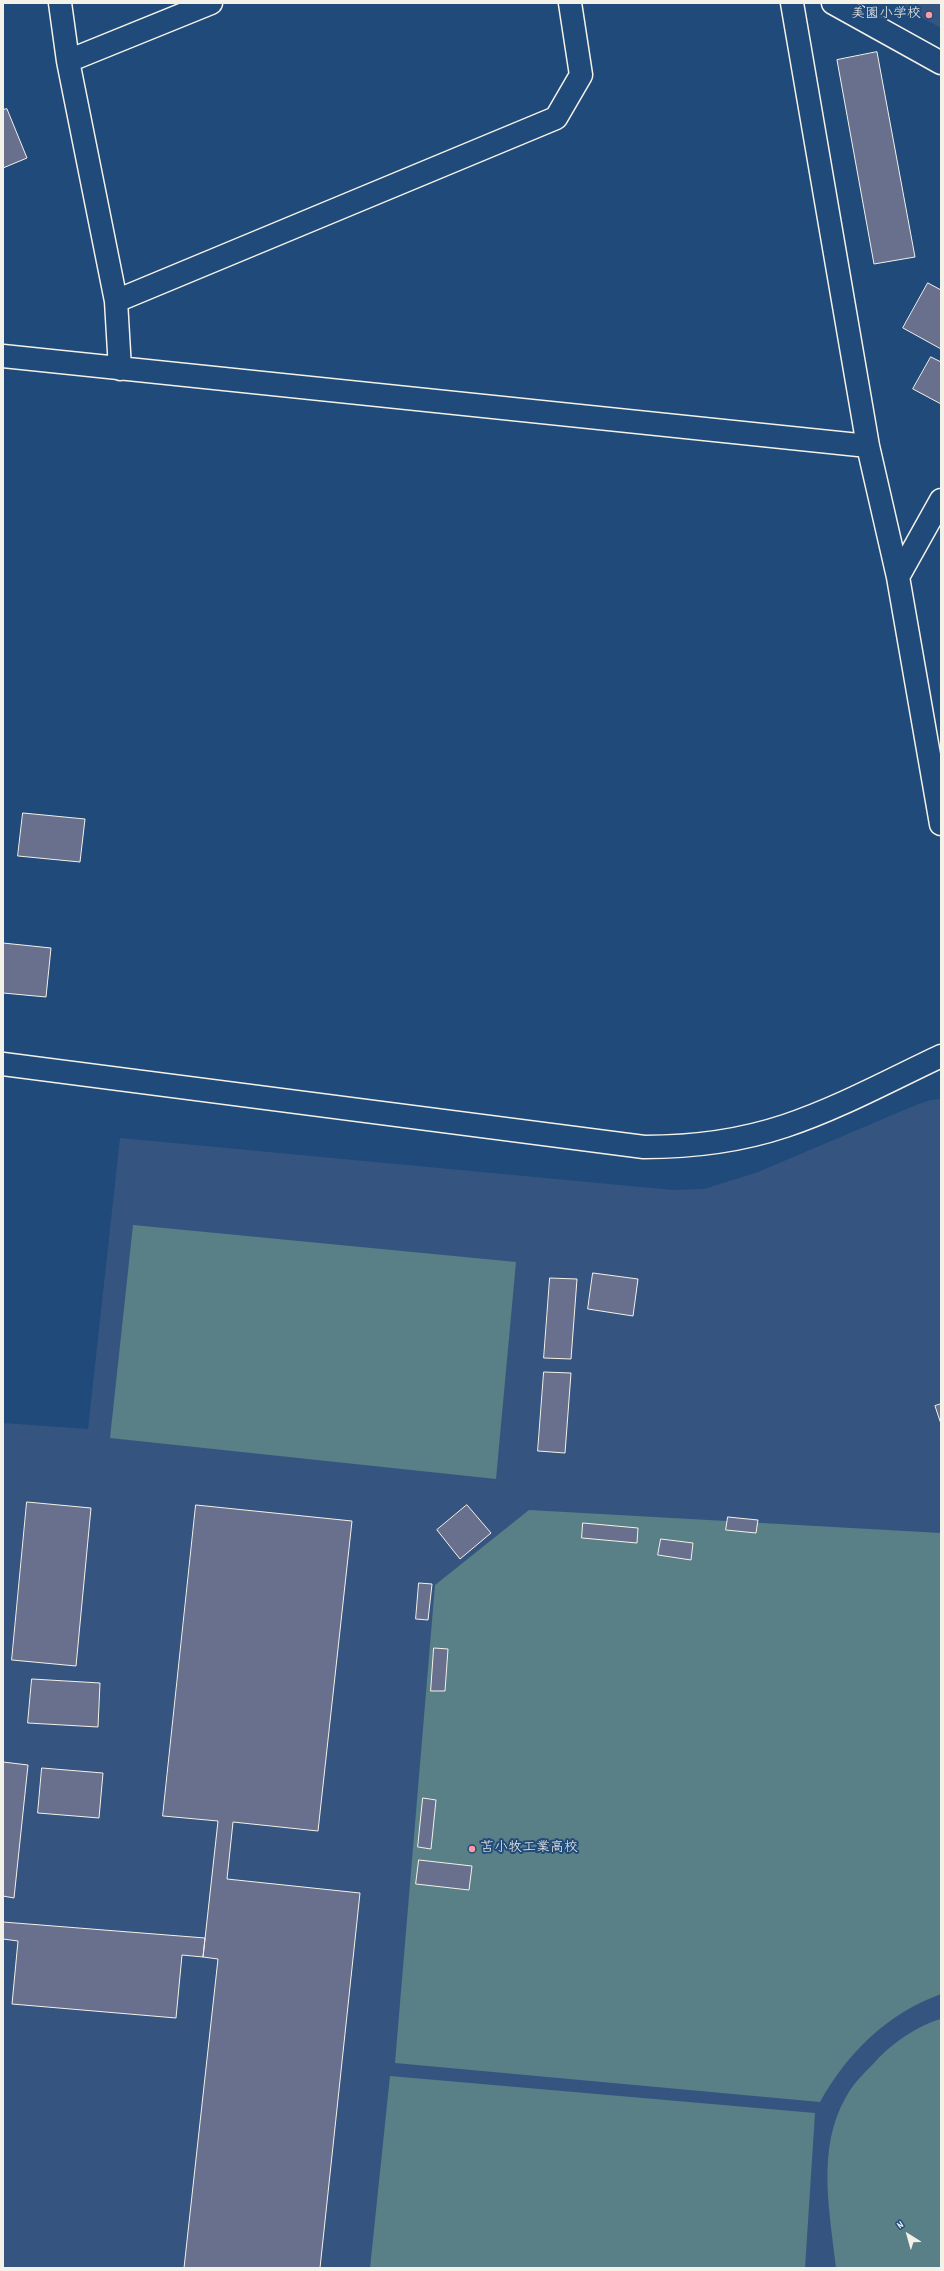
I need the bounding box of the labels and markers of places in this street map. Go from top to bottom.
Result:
place label: 美園小学校 [851,7,921,23]
marker: 美園小学校 [924,10,934,20]
place label: 苫小牧工業高校 [480,1841,578,1857]
marker: 苫小牧工業高校 [467,1844,477,1854]

